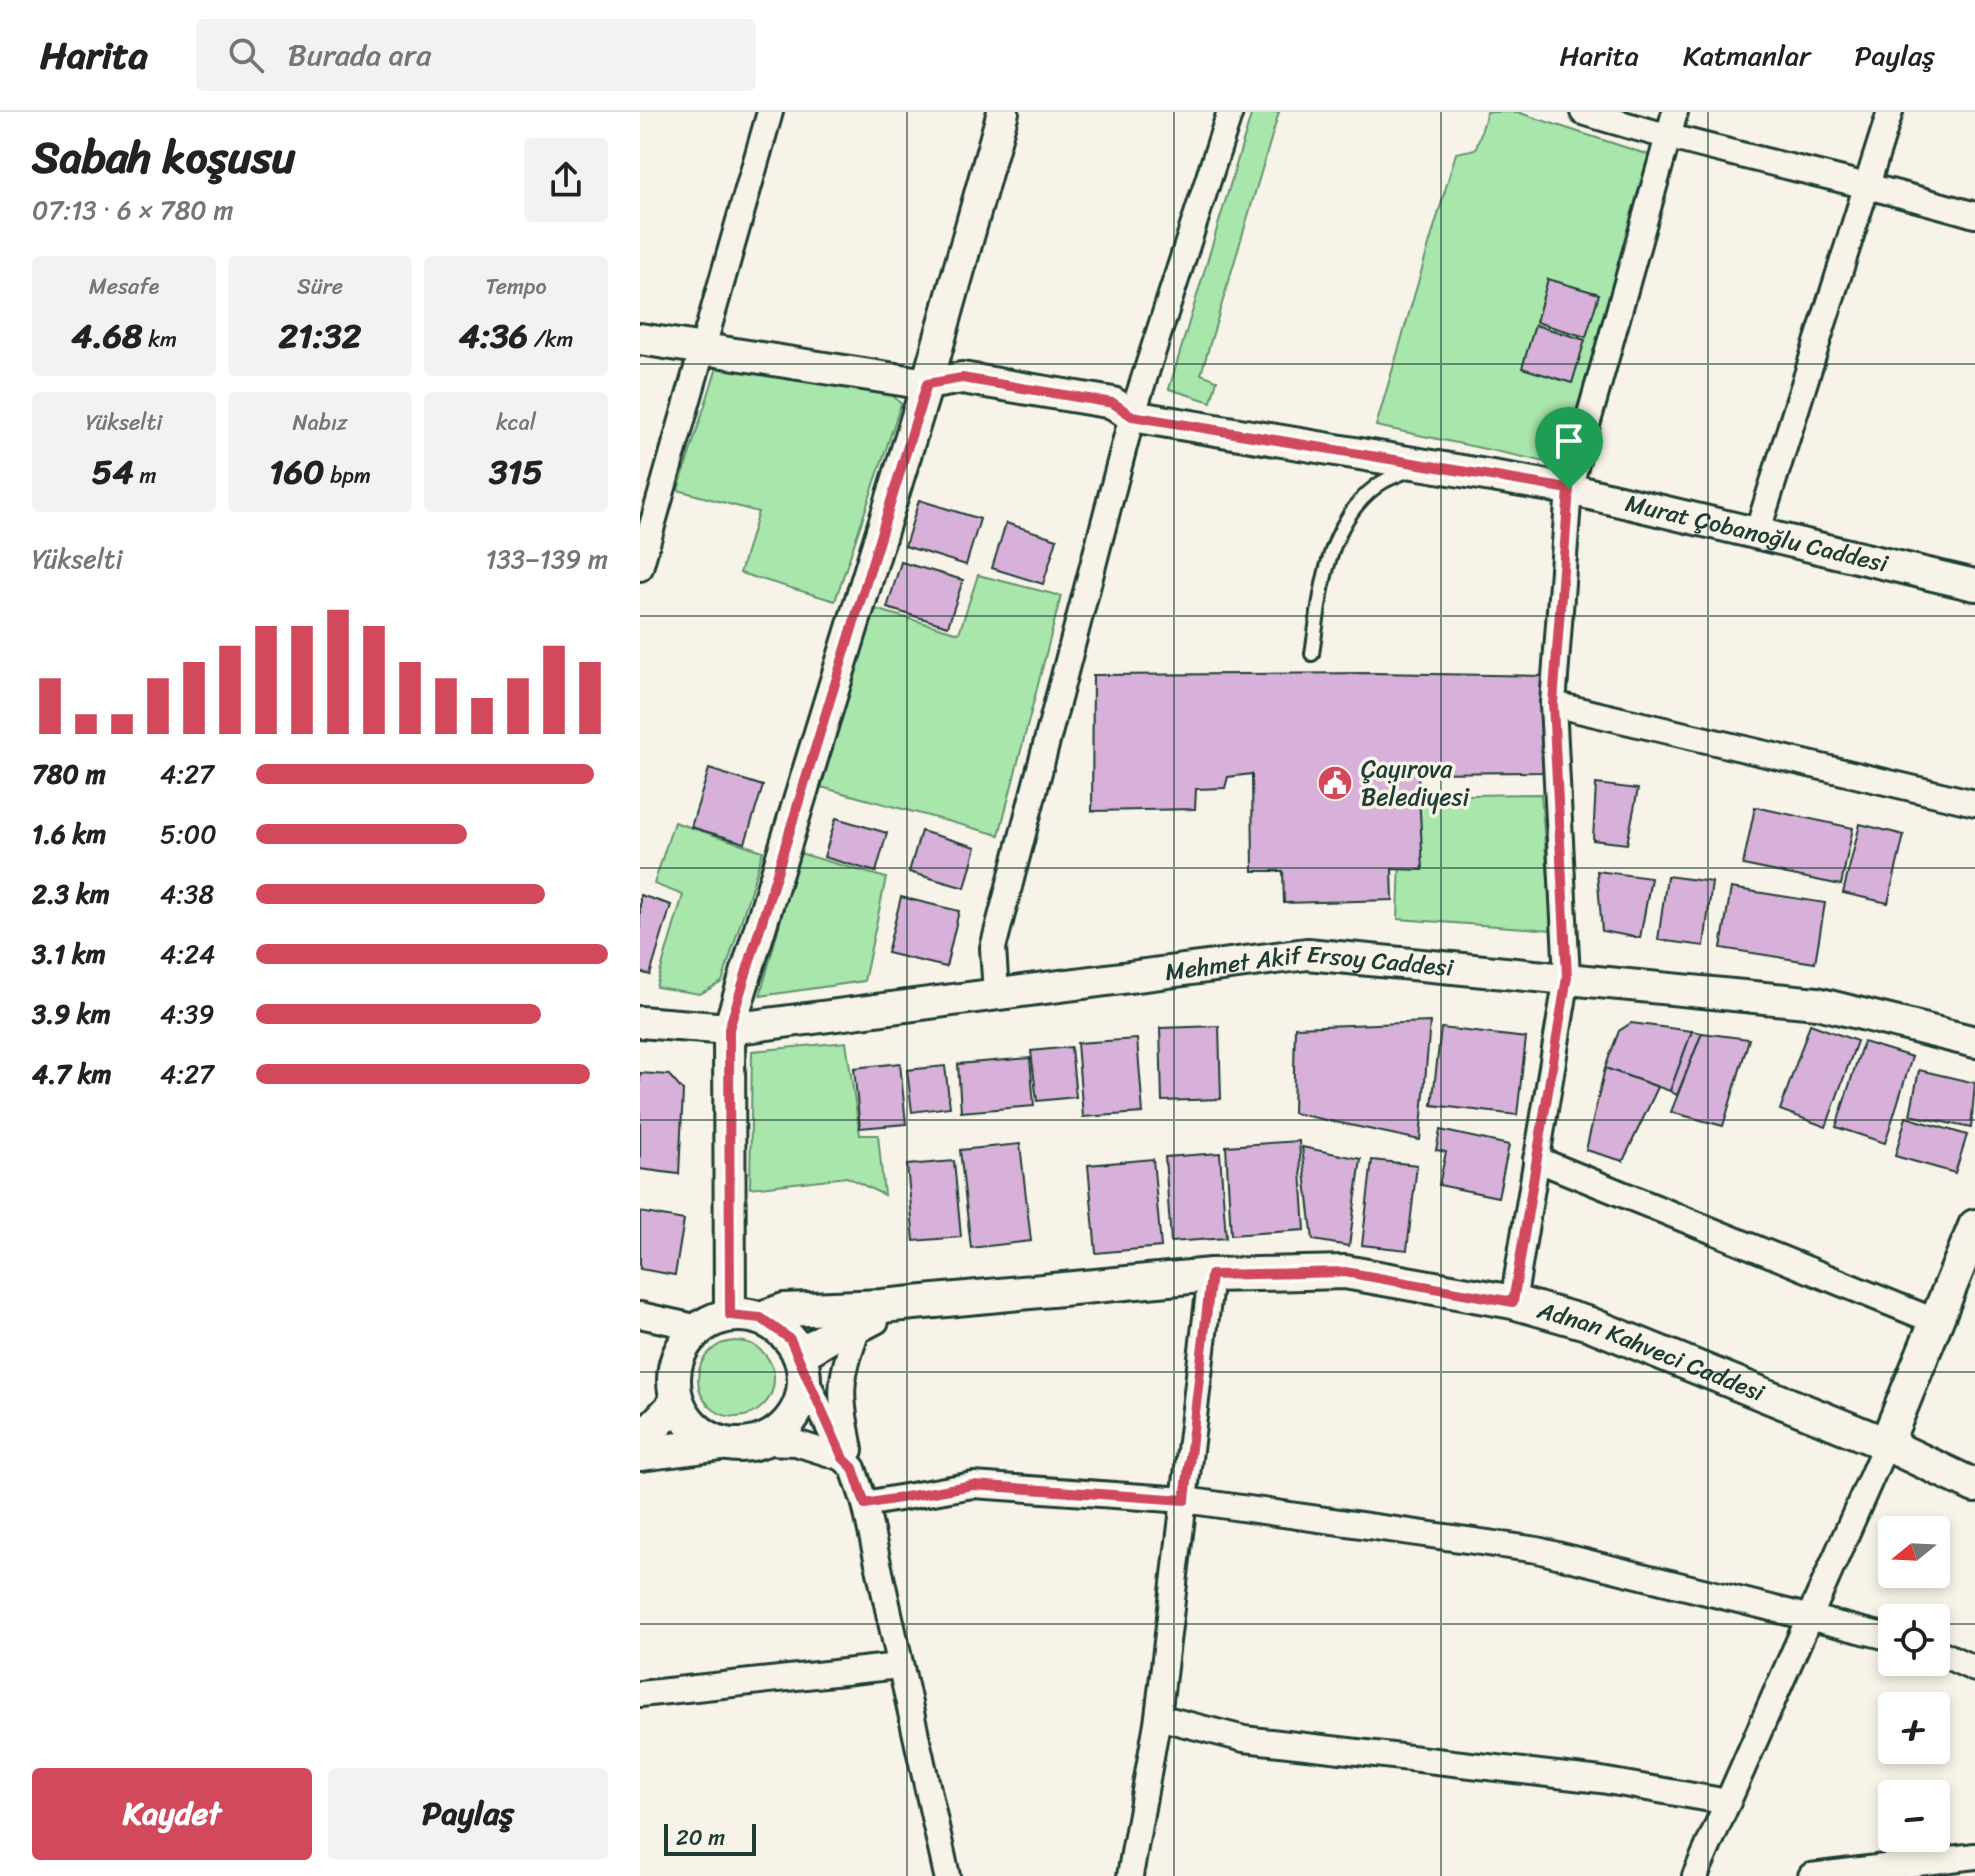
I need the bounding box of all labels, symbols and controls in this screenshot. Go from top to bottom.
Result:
search box [196,19,756,91]
text: Harita [40,22,148,89]
text: Burada ara [288,28,431,82]
text: Harita [1559,31,1639,80]
text: Katmanlar [1683,31,1810,80]
text: Paylaş [1854,31,1935,80]
icon: search [224,33,268,77]
text: Sabah koşusu [32,118,295,196]
button: share [524,138,608,222]
text: 07:13 · 6 × 780 m [32,187,233,233]
text: Mesafe [89,267,159,306]
text: Süre [297,267,343,306]
text: Tempo [485,267,547,306]
text: 4.68 [71,306,143,366]
text: 21:32 [279,306,361,366]
text: 4:36 [459,306,528,366]
text: km [143,320,177,359]
text: /km [528,320,573,359]
text: Yükselti [86,403,162,442]
text: Nabız [293,403,347,442]
text: kcal [496,403,536,442]
pin [1535,407,1603,489]
icon: arrive [1547,419,1591,463]
text: 54 [92,442,134,502]
text: 160 [269,442,325,502]
text: 315 [489,442,543,502]
text: m [134,456,156,495]
text: bpm [325,456,371,495]
street label: Murat Çobanoğlu Caddesi [1621,482,1893,585]
text: Yükselti [32,536,123,582]
text: 133–139 m [485,536,608,582]
place label: Çayırova Belediyesi [1361,748,1471,818]
text: 780 m [32,751,106,797]
text: 4:27 [160,751,214,797]
public building icon: Çayırova Belediyesi [1316,764,1354,802]
text: 1.6 km [32,811,106,857]
text: 5:00 [160,811,217,857]
text: 2.3 km [32,871,110,917]
text: 4:38 [160,871,214,917]
text: 3.1 km [32,931,106,977]
text: 4:24 [160,931,215,977]
street label: Mehmet Akif Ersoy Caddesi [1162,933,1456,993]
text: 3.9 km [32,991,111,1037]
text: 4:39 [160,991,214,1037]
text: 4.7 km [32,1051,111,1097]
text: 4:27 [160,1051,214,1097]
street label: Adnan Kahveci Caddesi [1532,1289,1772,1414]
north arrow [1878,1516,1950,1588]
map controls [1878,1516,1950,1852]
button: locate [1878,1604,1950,1676]
button: + [1878,1692,1950,1764]
button: Kaydet [32,1768,312,1860]
button: Paylaş [328,1768,608,1860]
button: − [1878,1780,1950,1852]
text: 20 m [676,1818,725,1857]
scale bar [664,1820,756,1856]

